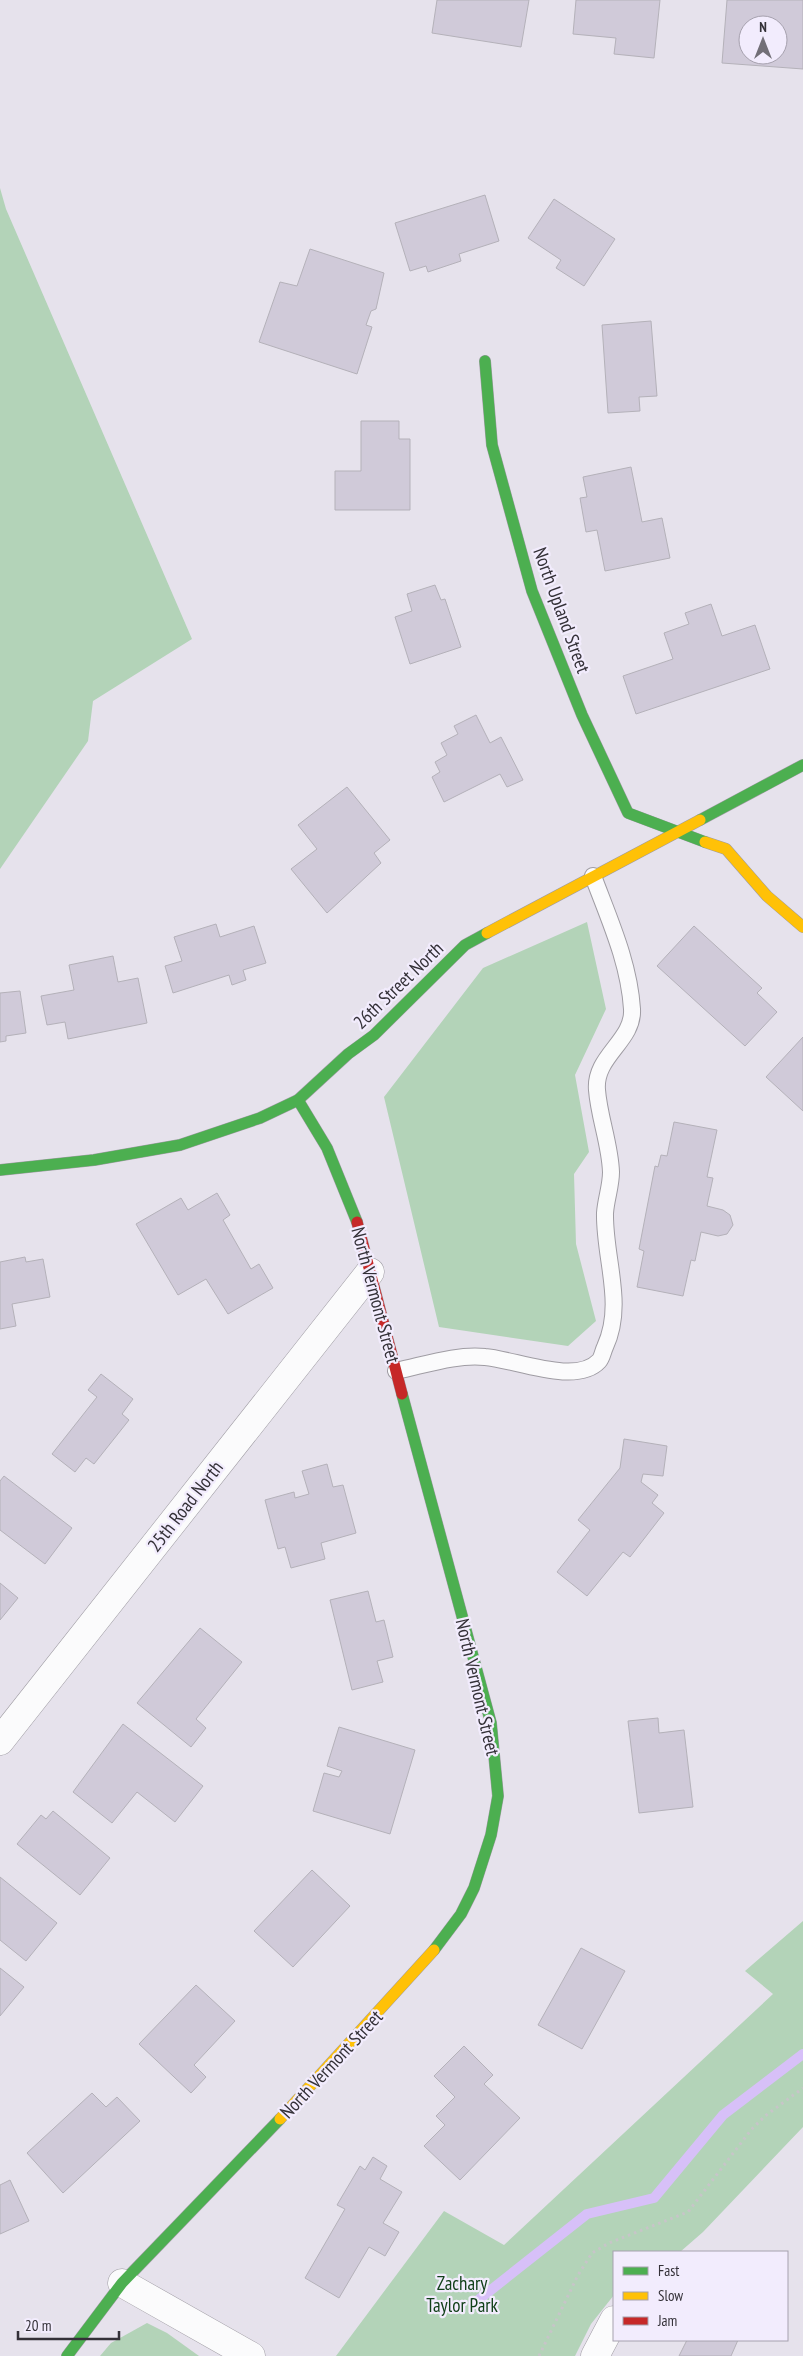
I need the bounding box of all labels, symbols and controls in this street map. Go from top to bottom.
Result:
north arrow [738,15,788,65]
text: N [759,18,767,36]
street label: North Upland Street [528,544,596,677]
street label: 26th Street North [348,936,448,1034]
street label: North Vermont Street [346,1224,406,1366]
street label: 25th Road North [142,1456,228,1556]
street label: North Vermont Street [451,1616,506,1758]
street label: North Vermont Street [275,2004,388,2123]
legend [613,2251,788,2341]
text: Fast [658,2261,679,2280]
park label: Zachary Taylor Park [426,2271,498,2317]
text: Slow [658,2286,683,2305]
scale bar [18,2308,119,2340]
text: Jam [657,2311,677,2330]
text: 20 m [25,2316,51,2335]

